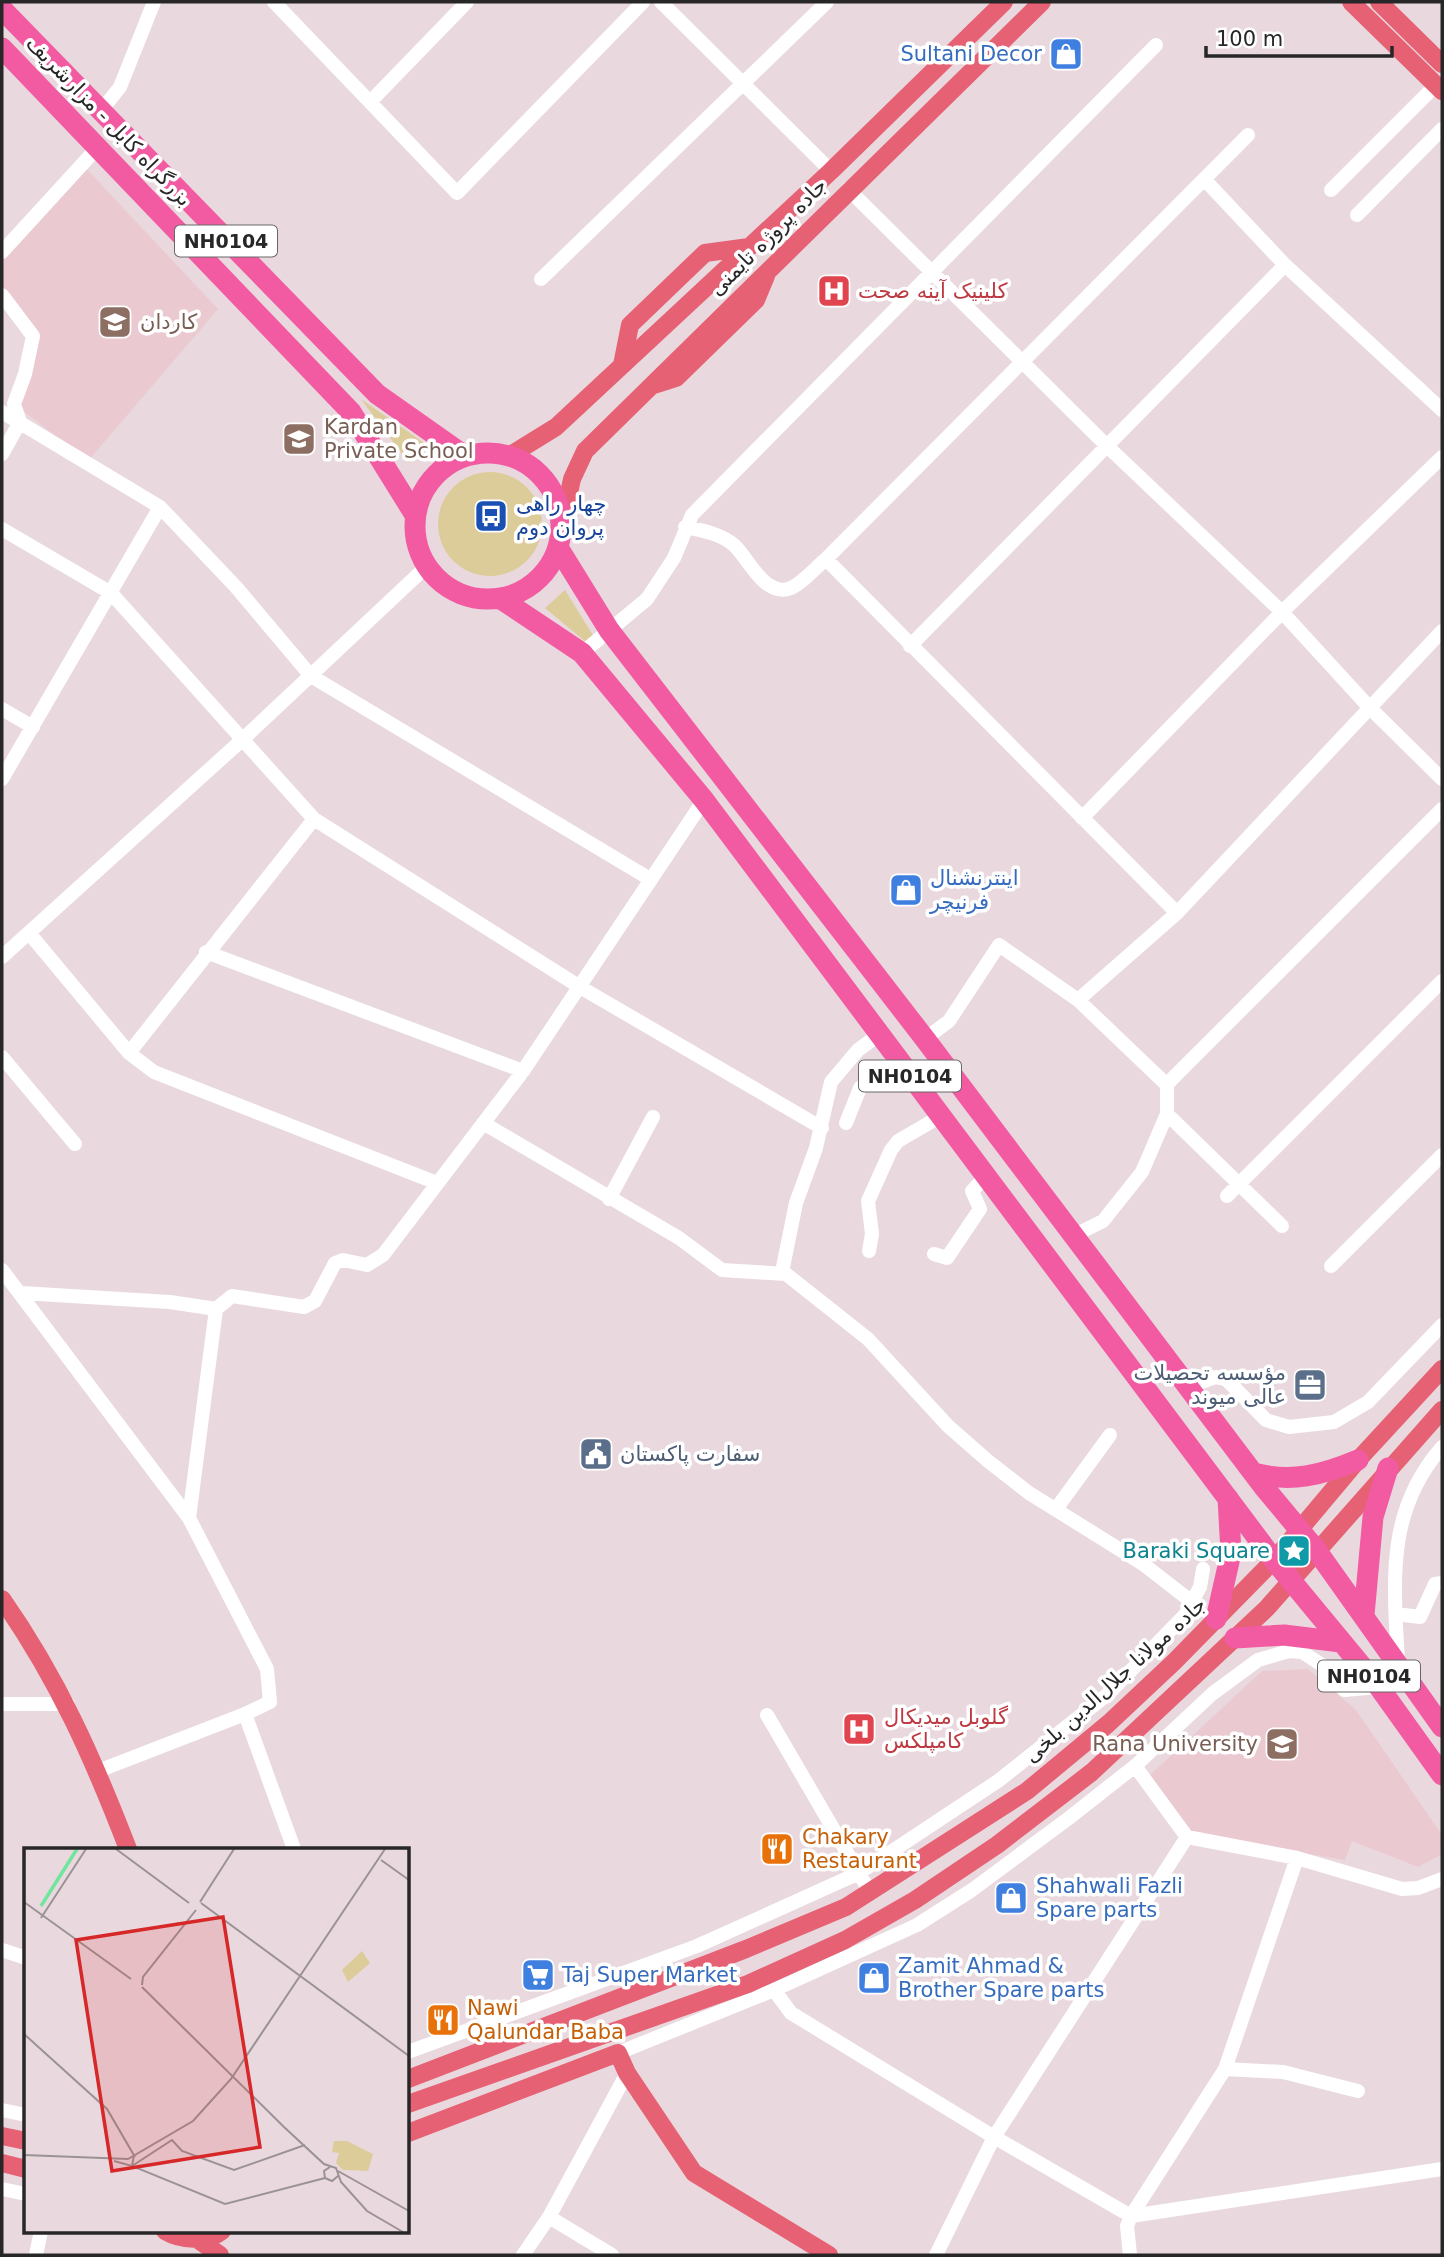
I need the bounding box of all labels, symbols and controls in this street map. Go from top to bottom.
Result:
scale bar [1206,14,1392,58]
text: 100 m [1216,27,1283,51]
street label: بزرگراه کابل - مزارشریف [21,31,197,211]
shop icon: Sultani Decor [1047,35,1085,73]
place label: Sultani Decor [900,42,1042,66]
street label: جاده پروژه تایمنی [704,173,832,301]
road number: NH0104 [175,226,277,256]
hospital icon: کلینیک آینه صحت [815,272,853,310]
place label: کلینیک آینه صحت [858,278,1007,303]
school or university icon: کاردان [96,303,134,341]
place label: کاردان [140,310,197,334]
place label: Kardan Private School [324,415,474,463]
school or university icon: Kardan Private School [280,420,318,458]
place label: چهار راهی پروان دوم [516,492,606,540]
bus stop icon: چهار راهی پروان دوم [472,497,510,535]
place label: اینترنشنال فرنیچر [929,866,1019,914]
shop icon: اینترنشنال فرنیچر [887,871,925,909]
road number: NH0104 [859,1060,961,1092]
place label: مؤسسه تحصیلات عالی میوند [1133,1361,1286,1409]
office icon: مؤسسه تحصیلات عالی میوند [1291,1366,1329,1404]
public building icon: سفارت پاکستان [577,1435,615,1473]
place label: سفارت پاکستان [620,1442,760,1466]
place icon: Baraki Square [1275,1532,1313,1570]
place label: Baraki Square [1123,1539,1270,1563]
street label: جاده مولانا جلال‌الدین بلخی [1019,1592,1211,1768]
road number: NH0104 [1318,1660,1420,1692]
place label: گلوبل میدیکال کامپلکس [884,1705,1008,1753]
hospital icon: گلوبل میدیکال کامپلکس [840,1710,878,1748]
school or university icon: Rana University [1263,1725,1301,1763]
place label: Rana University [1092,1732,1258,1756]
place label: Chakary Restaurant [802,1825,917,1873]
restaurant icon: Chakary Restaurant [758,1830,796,1868]
inset map [24,1848,410,2232]
place label: Shahwali Fazli Spare parts [1036,1874,1183,1922]
shop icon: Shahwali Fazli Spare parts [992,1879,1030,1917]
place label: Zamit Ahmad & Brother Spare parts [898,1954,1105,2002]
supermarket icon: Taj Super Market [519,1956,557,1994]
shop icon: Zamit Ahmad & Brother Spare parts [855,1959,893,1997]
place label: Taj Super Market [561,1963,737,1987]
place label: Nawi Qalundar Baba [467,1996,624,2044]
restaurant icon: Nawi Qalundar Baba [424,2001,462,2039]

